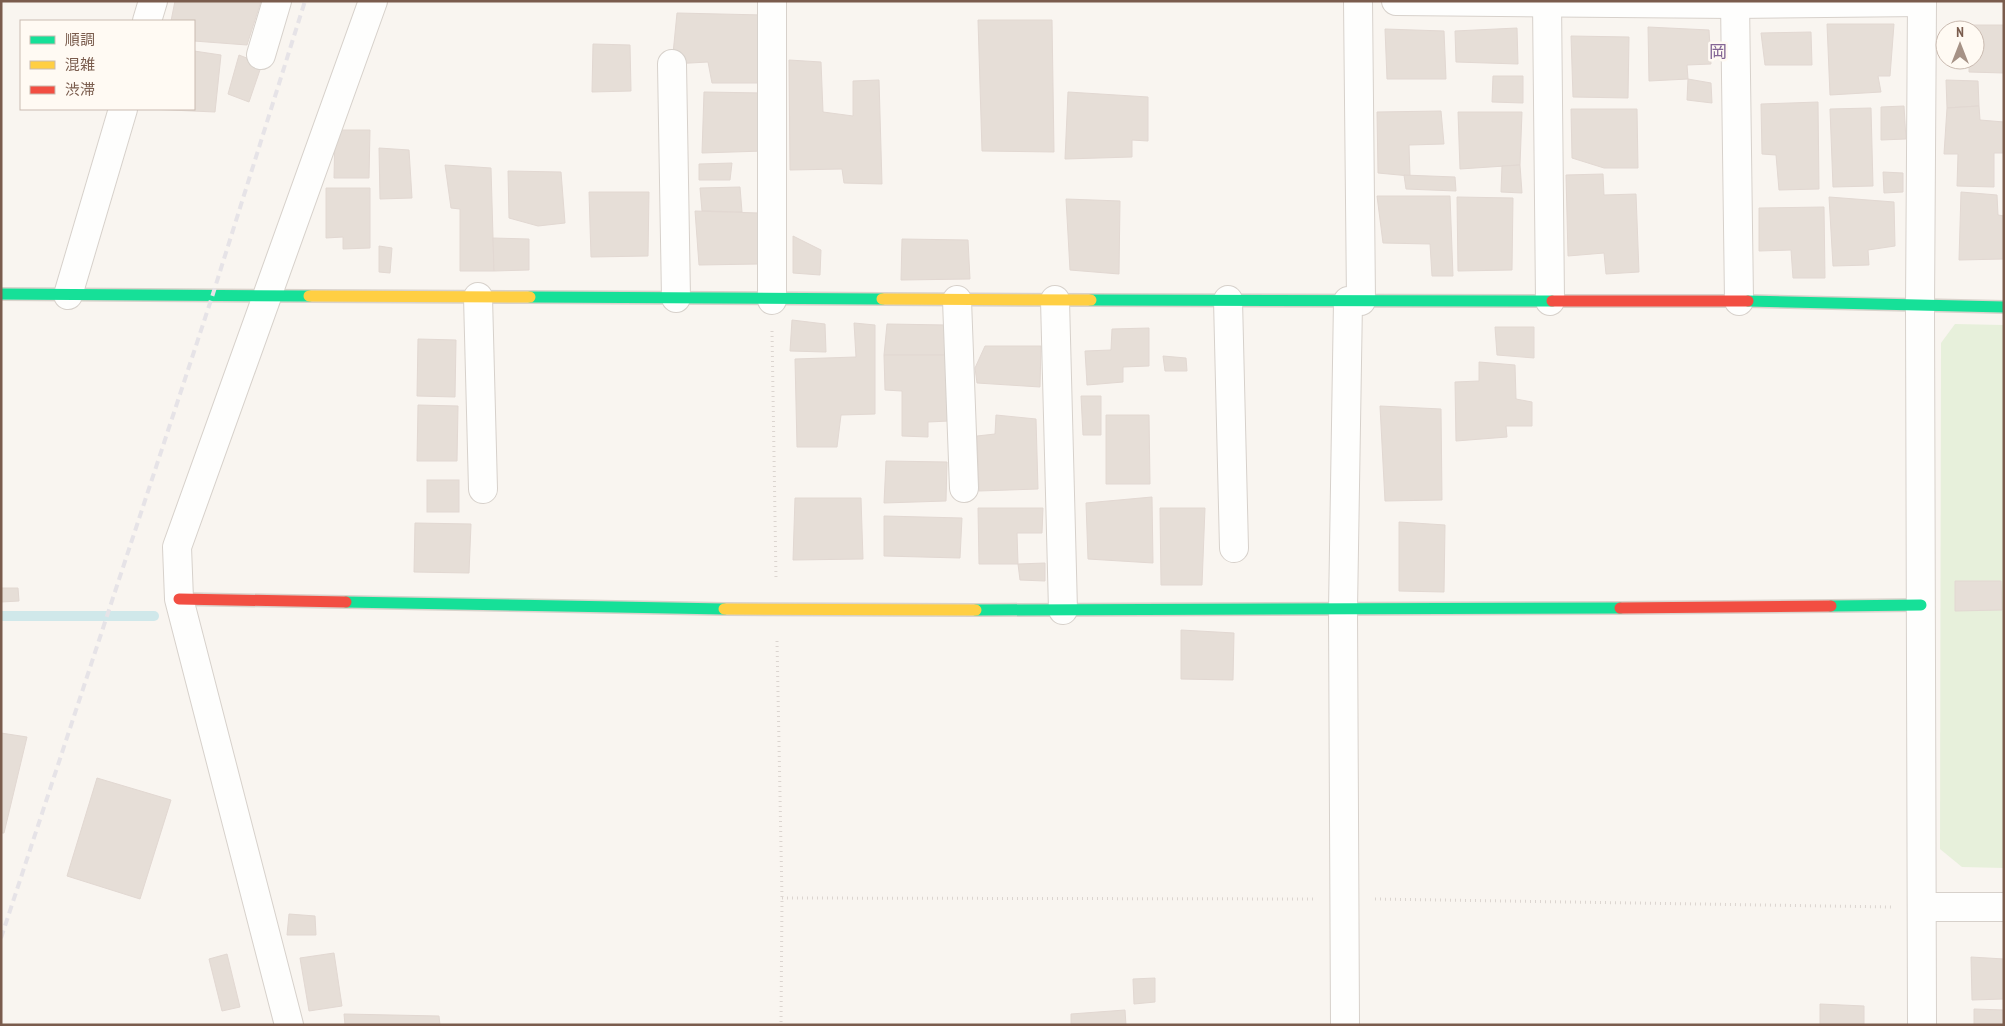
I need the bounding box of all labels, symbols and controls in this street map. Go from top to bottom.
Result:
legend [20,20,195,110]
north arrow [1935,20,1985,70]
text: N [1956,23,1964,41]
text: 順調 [65,30,95,49]
district label: 岡 [1709,40,1727,63]
text: 混雑 [65,55,95,74]
text: 渋滞 [65,80,95,99]

